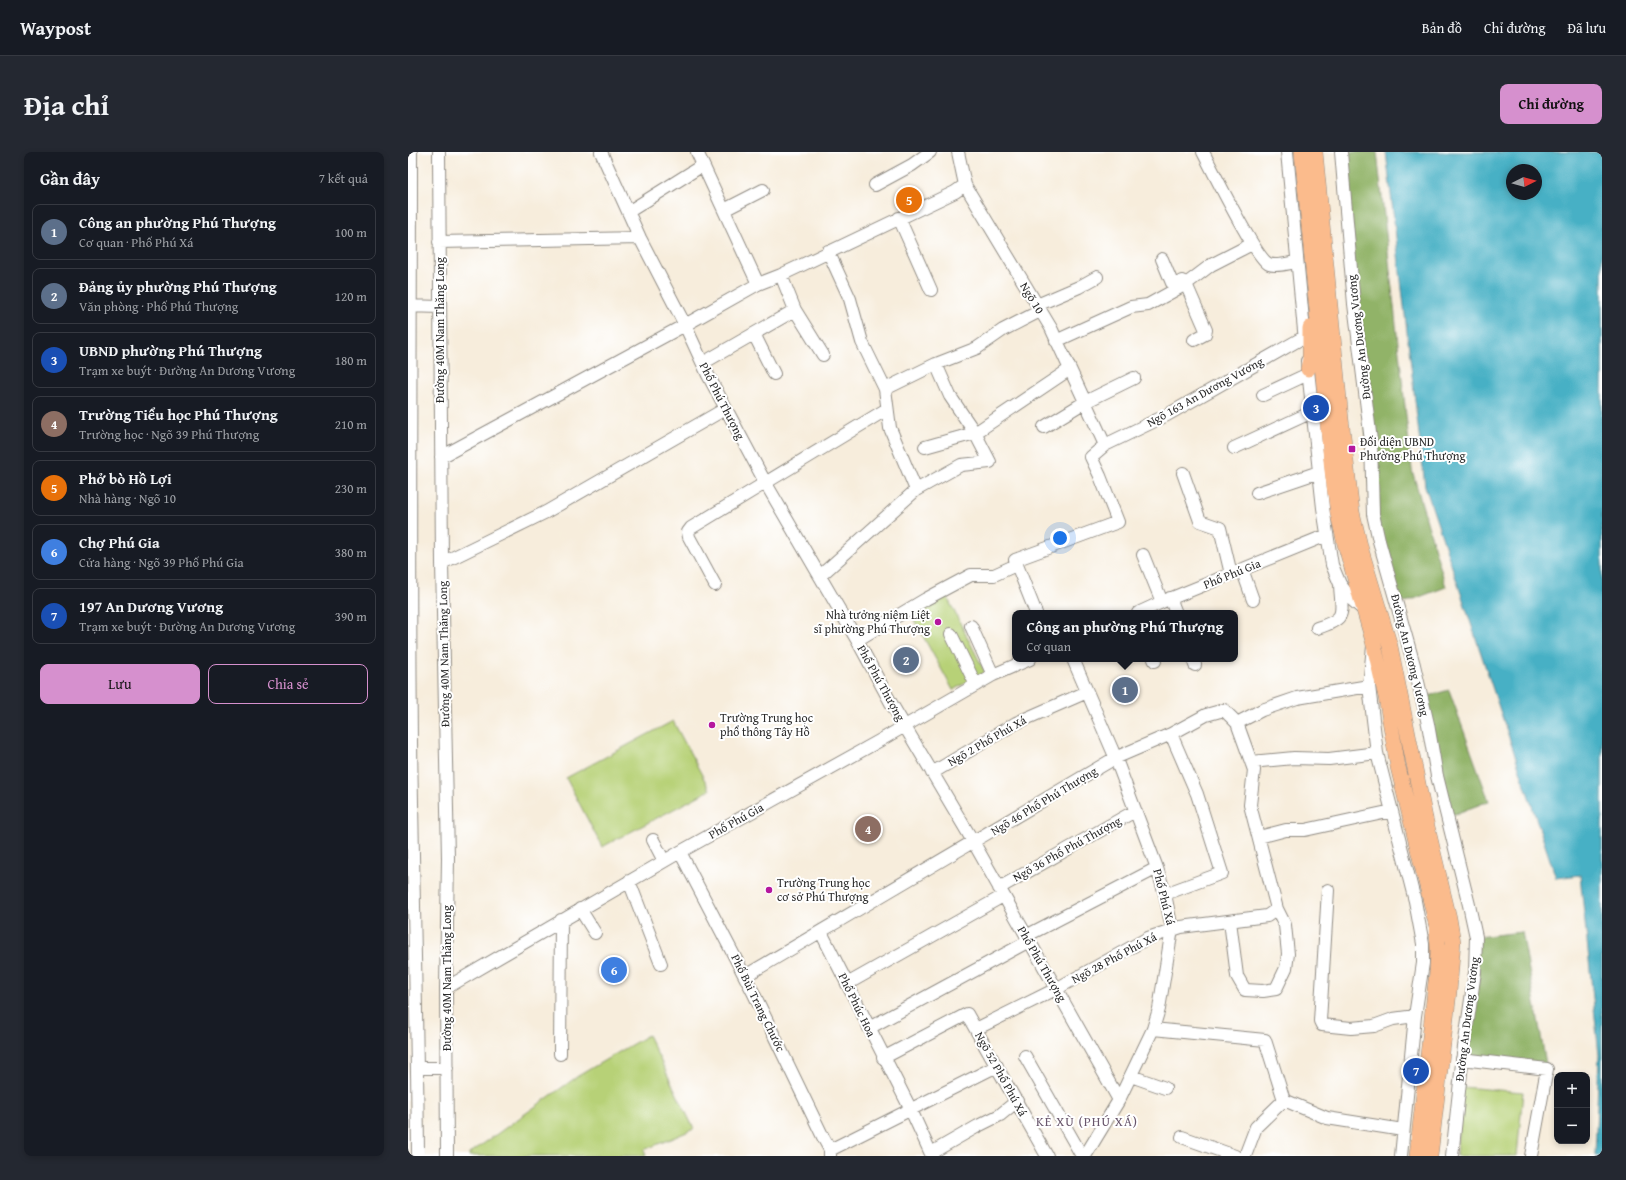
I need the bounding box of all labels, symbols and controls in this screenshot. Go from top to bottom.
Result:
text: Waypost [20,14,91,42]
text: Bản đồ [1422,18,1462,38]
text: Chỉ đường [1484,18,1545,38]
text: Đã lưu [1567,18,1606,38]
text: Địa chỉ [24,84,109,125]
button: Chỉ đường [1500,84,1602,124]
north arrow [1506,164,1542,200]
text: Gần đây [40,166,100,191]
text: 7 kết quả [319,169,368,188]
pin: 5 [896,185,922,215]
text: Công an phường Phú Thượng [79,212,276,233]
text: 1 [51,223,57,242]
text: 100 m [335,223,367,242]
text: Cơ quan · Phố Phú Xá [79,233,194,252]
street label: Đường 40M Nam Thăng Long [431,257,448,403]
street label: Đường An Dương Vương [1342,274,1375,400]
text: Đảng ủy phường Phú Thượng [79,276,277,297]
street label: Ngõ 10 [1016,279,1049,317]
text: 2 [51,287,57,306]
text: 120 m [335,287,367,306]
text: Văn phòng · Phố Phú Thượng [79,297,238,316]
text: UBND phường Phú Thượng [79,340,262,361]
text: 3 [51,351,57,370]
text: 180 m [335,351,367,370]
street label: Ngõ 163 An Dương Vương [1143,352,1266,431]
street label: Phố Phú Thượng [696,359,749,442]
text: Trạm xe buýt · Đường An Dương Vương [79,361,295,380]
pin: 3 [1303,393,1329,423]
text: Trường Tiểu học Phú Thượng [79,404,278,425]
text: 4 [51,415,57,434]
text: 210 m [335,415,367,434]
text: Trường học · Ngõ 39 Phú Thượng [79,425,259,444]
place label: Đối diện UBND Phường Phú Thượng [1360,433,1466,464]
marker: Đối diện UBND Phường Phú Thượng [1347,444,1357,454]
text: Phở bò Hồ Lợi [79,468,172,489]
text: 5 [51,479,57,498]
text: 230 m [335,479,367,498]
text: Nhà hàng · Ngõ 10 [79,489,176,508]
your location [1050,528,1070,548]
text: Chợ Phú Gia [79,532,160,553]
text: 6 [51,543,57,562]
text: 380 m [335,543,367,562]
text: Cửa hàng · Ngõ 39 Phố Phú Gia [79,553,244,572]
street label: Phố Phú Gia [1201,554,1263,593]
street label: Đường 40M Nam Thăng Long [434,581,453,727]
street label: Đường An Dương Vương [1387,592,1434,718]
text: 197 An Dương Vương [79,596,223,617]
place label: Nhà tưởng niệm Liệt sĩ phường Phú Thượng [814,606,931,637]
text: 7 [51,607,57,626]
text: 390 m [335,607,367,626]
popup [1012,610,1238,662]
text: Công an phường Phú Thượng [1027,616,1223,637]
text: Trạm xe buýt · Đường An Dương Vương [79,617,295,636]
marker: Nhà tưởng niệm Liệt sĩ phường Phú Thượng [933,617,943,627]
text: Cơ quan [1027,637,1071,656]
street label: Phố Phú Thượng [853,642,909,724]
pin: 2 [893,645,919,675]
button: Lưu [40,664,200,704]
button: Chia sẻ [208,664,368,704]
pin: 1 [1112,675,1138,705]
place label: Trường Trung học phổ thông Tây Hồ [720,709,814,740]
street label: Ngõ 2 Phố Phú Xá [944,711,1030,770]
marker: Trường Trung học phổ thông Tây Hồ [707,720,717,730]
street label: Ngõ 46 Phố Phú Thượng [987,762,1100,839]
street label: Phố Phú Gia [705,798,767,843]
street label: Ngõ 36 Phố Phú Thượng [1010,812,1124,885]
pin: 4 [855,814,881,844]
street label: Phố Phú Xá [1149,867,1180,927]
place label: Trường Trung học cơ sở Phú Thượng [777,874,871,905]
marker: Trường Trung học cơ sở Phú Thượng [764,885,774,895]
street label: Đường 40M Nam Thăng Long [438,905,455,1051]
street label: Phố Phú Thượng [1014,923,1071,1005]
street label: Ngõ 28 Phố Phú Xá [1068,928,1160,987]
street label: Phố Bùi Trang Chước [727,951,790,1055]
pin: 6 [601,955,627,985]
street label: Đường An Dương Vương [1450,956,1483,1082]
street label: Phố Phúc Hoa [835,970,880,1040]
street label: Ngõ 52 Phố Phú Xá [971,1028,1032,1119]
pin: 7 [1403,1056,1429,1086]
map controls [1554,1072,1590,1144]
button: + [1554,1072,1590,1108]
button: − [1554,1108,1590,1144]
district label: KẺ XÙ (PHÚ XÁ) [1036,1112,1138,1131]

